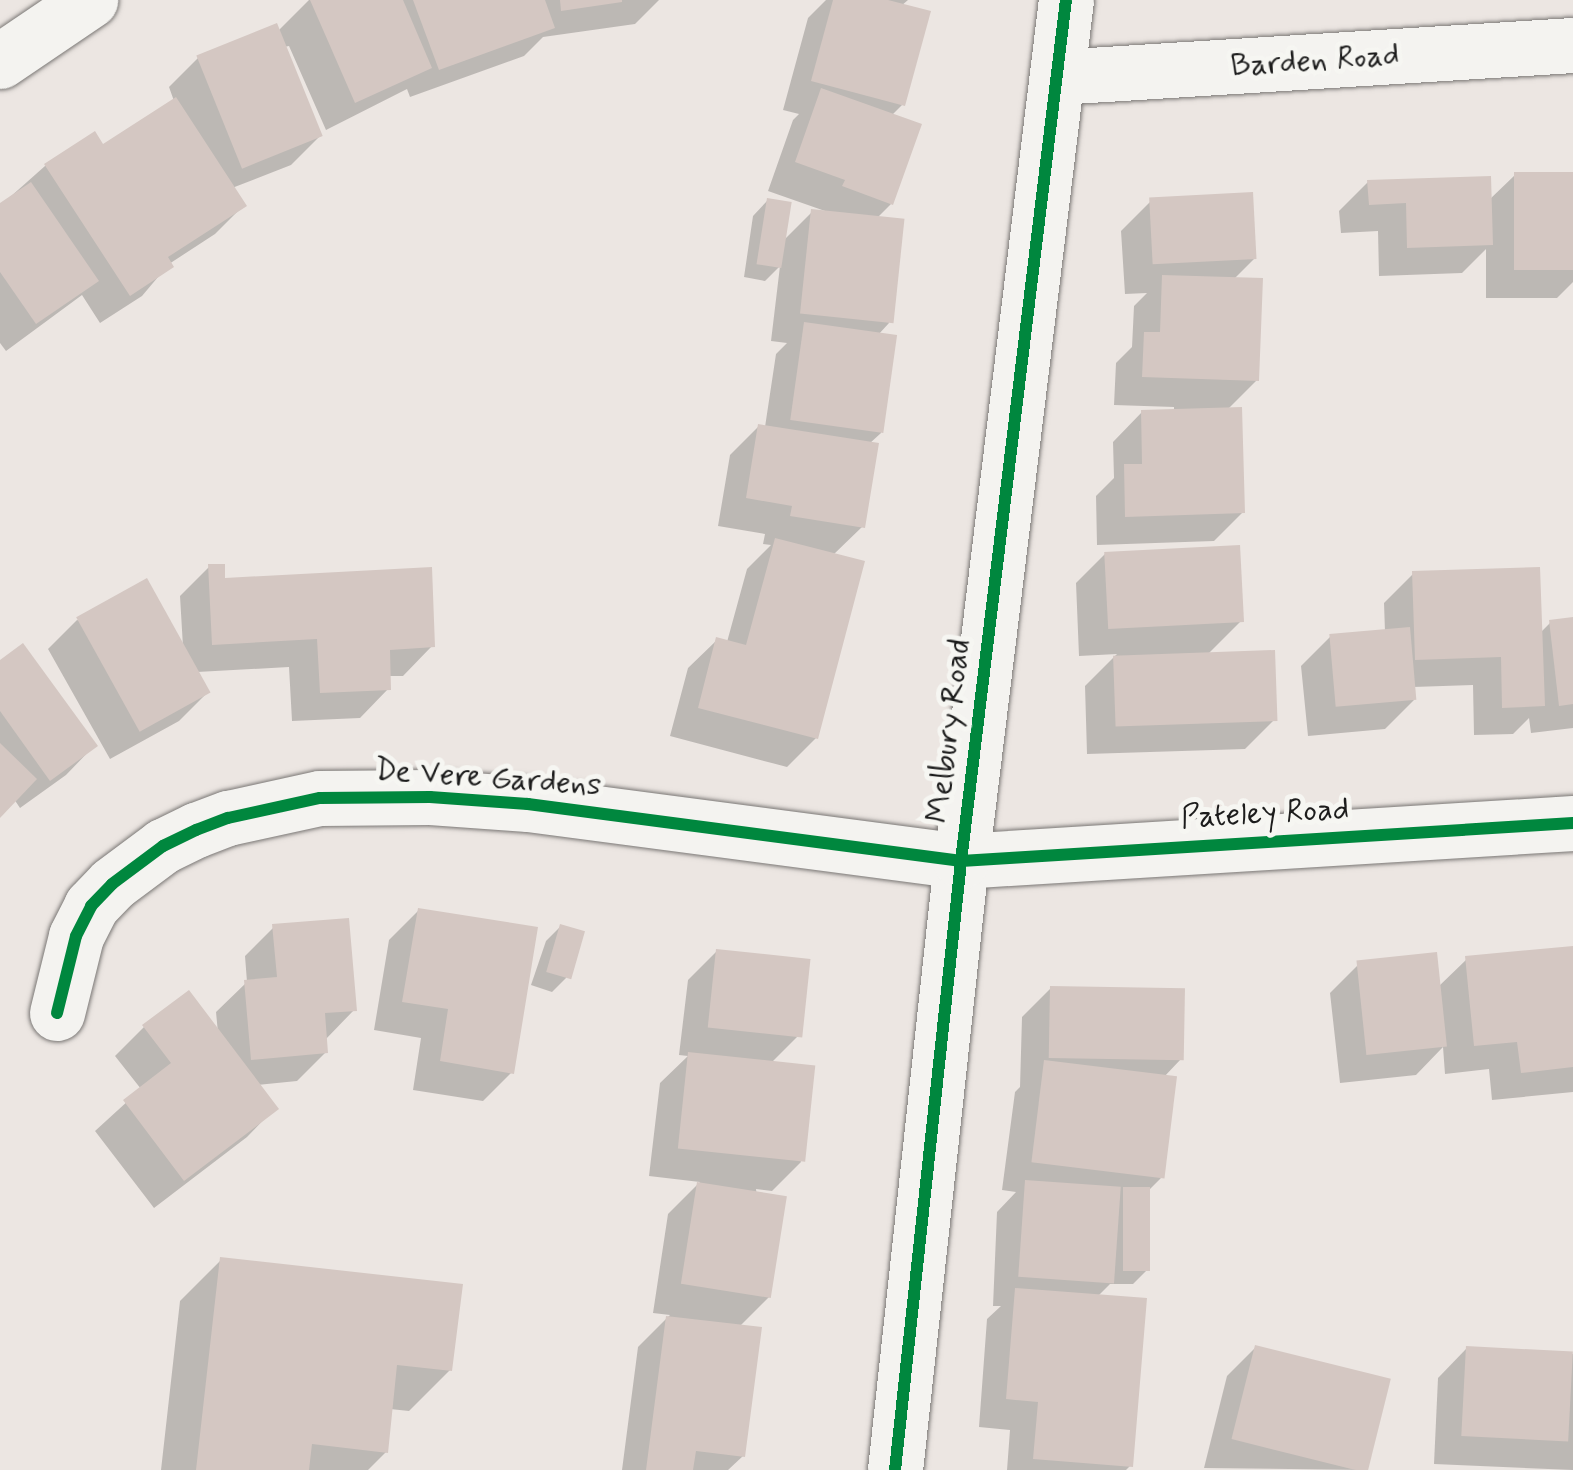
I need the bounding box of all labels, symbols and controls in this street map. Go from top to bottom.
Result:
street label: Barden Road [1229,36,1401,86]
street label: Melbury Road [919,638,979,824]
street label: De Vere Gardens [374,751,602,805]
street label: Pateley Road [1180,790,1350,838]

